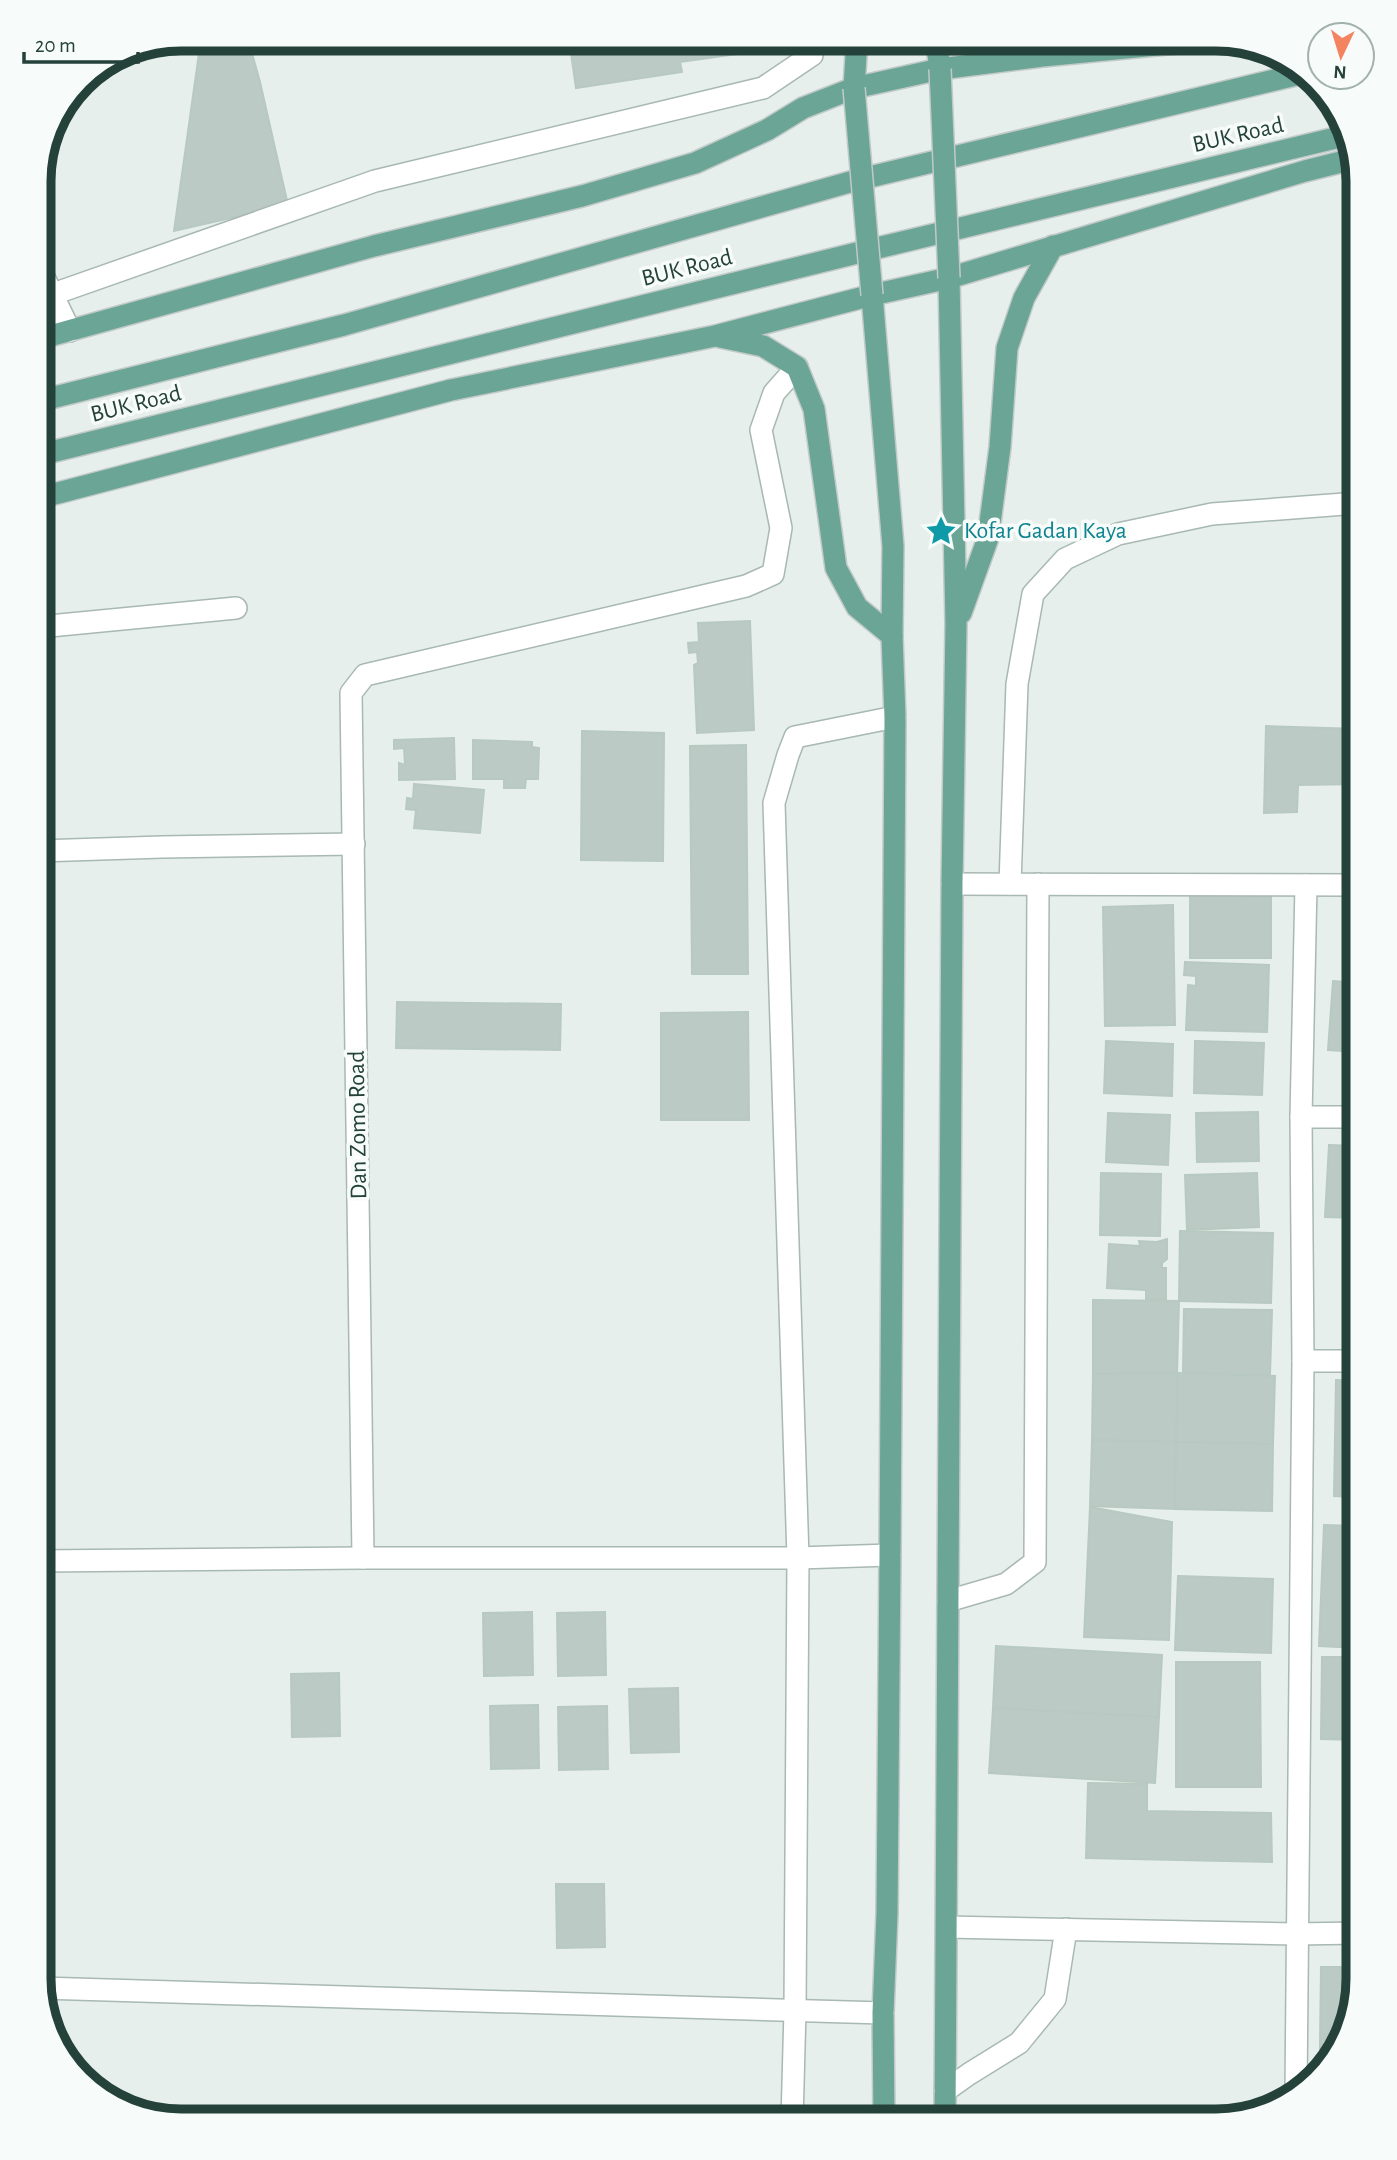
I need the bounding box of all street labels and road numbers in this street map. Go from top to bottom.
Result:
street label: BUK Road [1190,113,1286,157]
street label: BUK Road [639,245,735,291]
street label: BUK Road [88,381,184,427]
street label: Dan Zomo Road [345,1050,371,1200]

